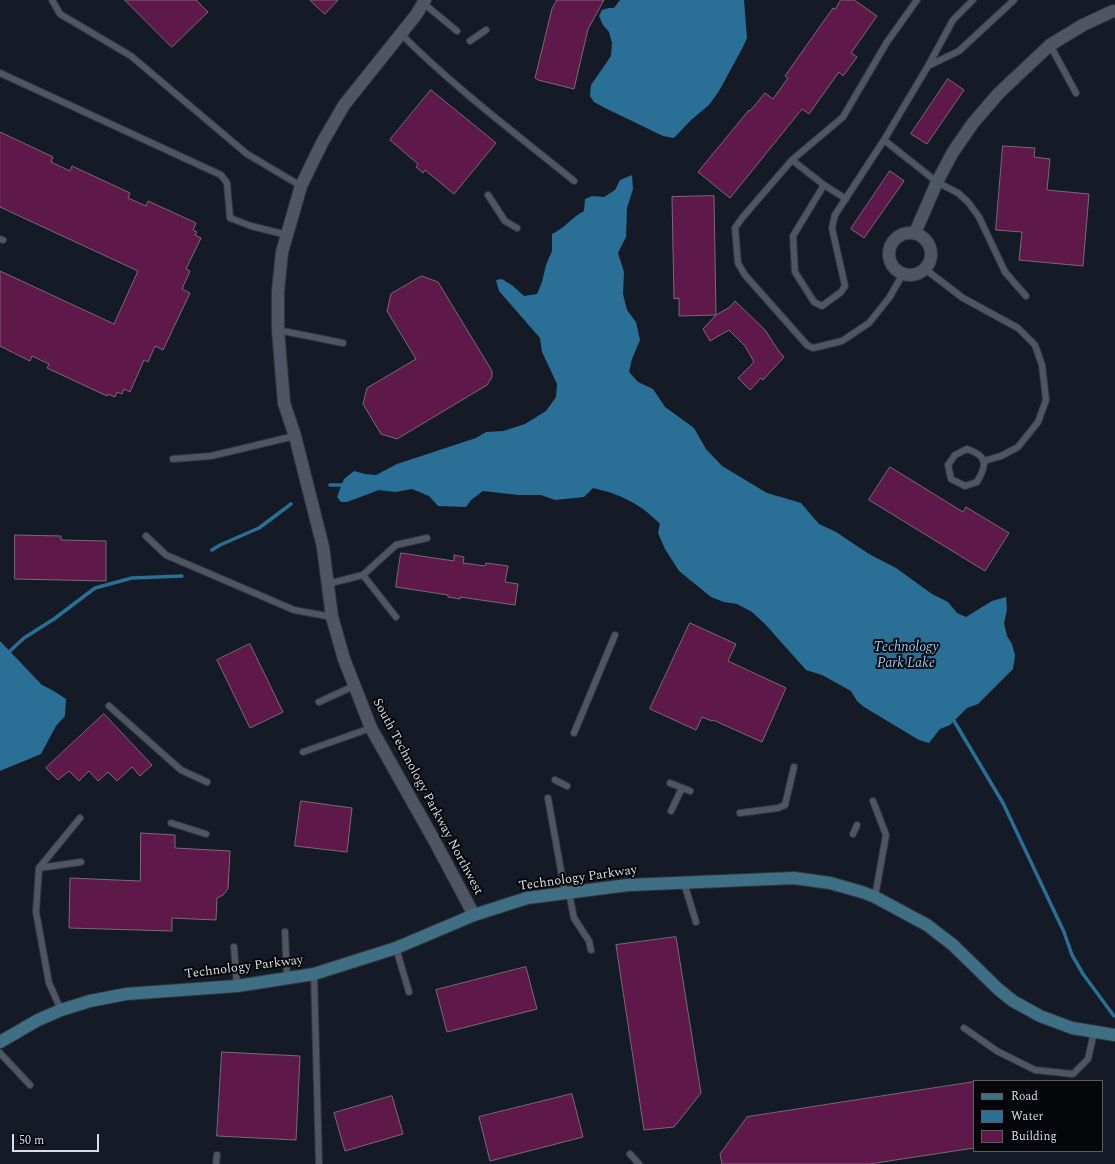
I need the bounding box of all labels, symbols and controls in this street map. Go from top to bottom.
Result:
water label: Technology Park Lake [874,640,938,672]
street label: South Technology Parkway Northwest [368,696,486,898]
street label: Technology Parkway [518,863,638,895]
street label: Technology Parkway [184,953,304,983]
legend [973,1080,1103,1152]
text: Road [1011,1087,1038,1106]
text: Water [1011,1107,1043,1126]
scale bar [14,1126,101,1152]
text: Building [1011,1127,1057,1146]
text: 50 m [19,1131,44,1150]

